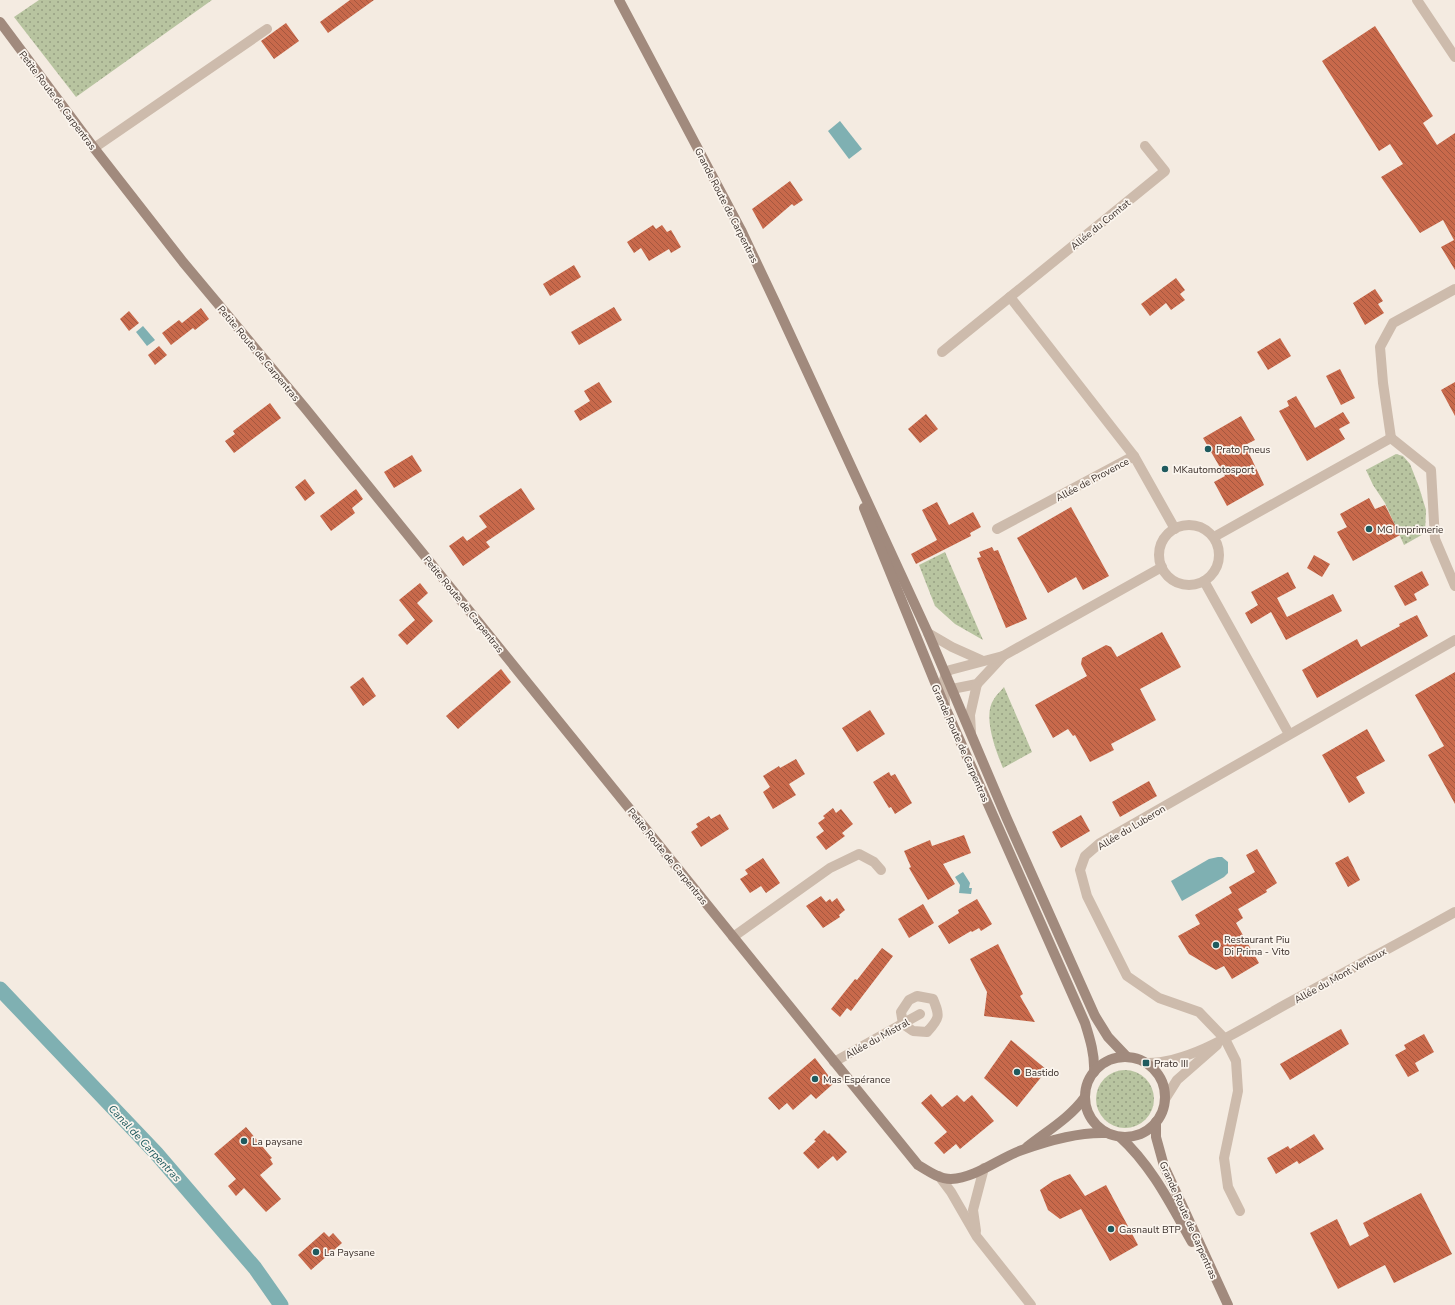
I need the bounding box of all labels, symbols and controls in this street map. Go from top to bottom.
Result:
street label: Petite Route de Carpentras [15,48,99,153]
street label: Grande Route de Carpentras [691,145,761,266]
street label: Allée du Comtat [1068,196,1134,253]
street label: Petite Route de Carpentras [214,303,303,405]
place label: Prato Pneus [1216,443,1270,457]
marker: Prato Pneus [1203,444,1213,454]
street label: Allée de Provence [1053,455,1132,505]
place label: MKautomotosport [1173,463,1255,477]
marker: MKautomotosport [1160,464,1170,474]
place label: MG Imprimerie [1377,523,1443,537]
marker: MG Imprimerie [1364,524,1374,534]
street label: Petite Route de Carpentras [420,553,507,656]
street label: Grande Route de Carpentras [928,682,993,805]
street label: Allée du Luberon [1095,802,1168,854]
street label: Petite Route de Carpentras [624,805,711,908]
place label: Restaurant Piu Di Prima - Vito [1224,933,1290,959]
marker: Restaurant Piu Di Prima - Vito [1211,940,1221,950]
street label: Allée du Mont Ventoux [1292,944,1390,1007]
street label: Allée du Mistral [843,1015,912,1062]
place label: Prato III [1154,1057,1188,1071]
marker: Prato III [1141,1058,1151,1068]
place label: Bastido [1025,1066,1059,1080]
marker: Bastido [1012,1067,1022,1077]
place label: Mas Espérance [823,1073,890,1087]
marker: Mas Espérance [810,1074,820,1084]
water label: Canal de Carpentras [105,1101,184,1185]
place label: La paysane [252,1135,303,1149]
marker: La paysane [239,1136,249,1146]
street label: Grande Route de Carpentras [1156,1159,1221,1282]
place label: Gasnault BTP [1119,1223,1182,1237]
marker: Gasnault BTP [1106,1224,1116,1234]
place label: La Paysane [324,1246,375,1260]
marker: La Paysane [311,1247,321,1257]

